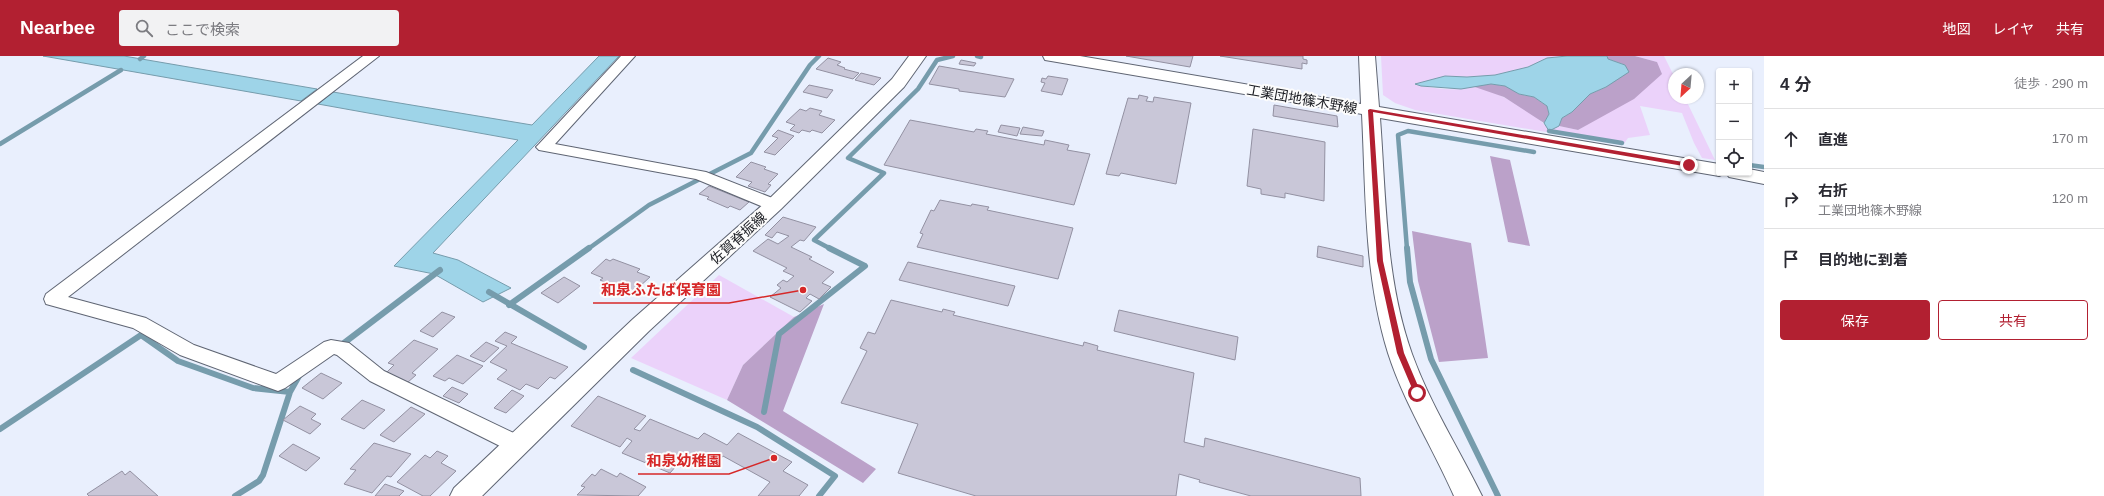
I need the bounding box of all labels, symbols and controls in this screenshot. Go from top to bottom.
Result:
search box [119,10,399,46]
text: Nearbee [20,17,95,38]
icon: search [133,17,155,39]
text: ここで検索 [165,21,240,38]
text: 地図 [1942,21,1970,37]
text: レイヤ [1992,21,2034,37]
text: 共有 [2056,21,2084,37]
north arrow [1668,68,1704,104]
map controls [1716,68,1752,176]
button: + [1716,68,1752,104]
text: 4 分 [1780,75,1811,94]
text: 徒歩 · 290 m [2014,76,2088,91]
street label: 工業団地篠木野線 [1245,81,1359,117]
button: − [1716,104,1752,140]
icon: ahead [1780,128,1802,150]
text: 直進 [1818,131,1848,148]
text: 170 m [2052,131,2088,146]
button: locate [1716,140,1752,176]
route end [1680,156,1698,174]
text: 右折 [1818,182,1848,199]
icon: right [1780,188,1802,210]
text: 120 m [2052,191,2088,206]
text: 工業団地篠木野線 [1818,203,1922,218]
street label: 佐賀脊振線 [707,209,769,267]
icon: arrive [1780,248,1802,270]
text: 目的地に到着 [1818,251,1908,268]
callout: 和泉ふたば保育園 [593,276,729,303]
text: 和泉ふたば保育園 [601,281,721,298]
button: 保存 [1780,300,1930,340]
button: 共有 [1938,300,2088,340]
route start [1408,384,1426,402]
callout: 和泉幼稚園 [638,447,729,474]
text: 和泉幼稚園 [646,452,722,469]

